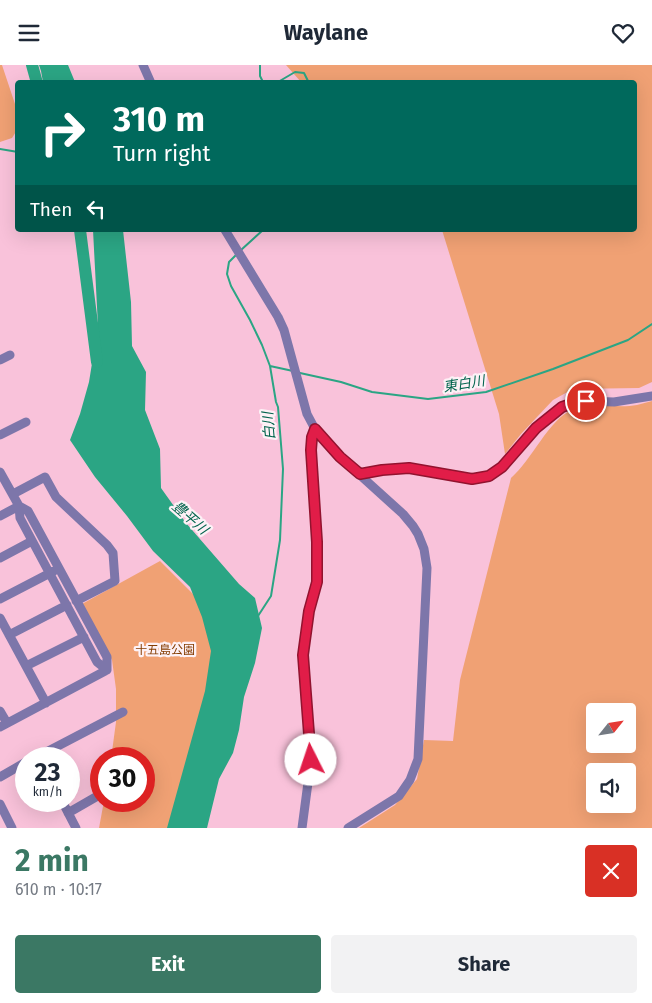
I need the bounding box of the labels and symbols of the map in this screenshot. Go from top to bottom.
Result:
water label: 東白川 [442,372,488,396]
pin [565,380,607,422]
water label: 白川 [259,409,279,441]
water label: 豊平川 [169,498,213,540]
park label: 十五島公園 [135,643,195,657]
north arrow [586,703,636,753]
position arrow [284,733,336,785]
speed limit sign: 30 [90,747,155,812]

